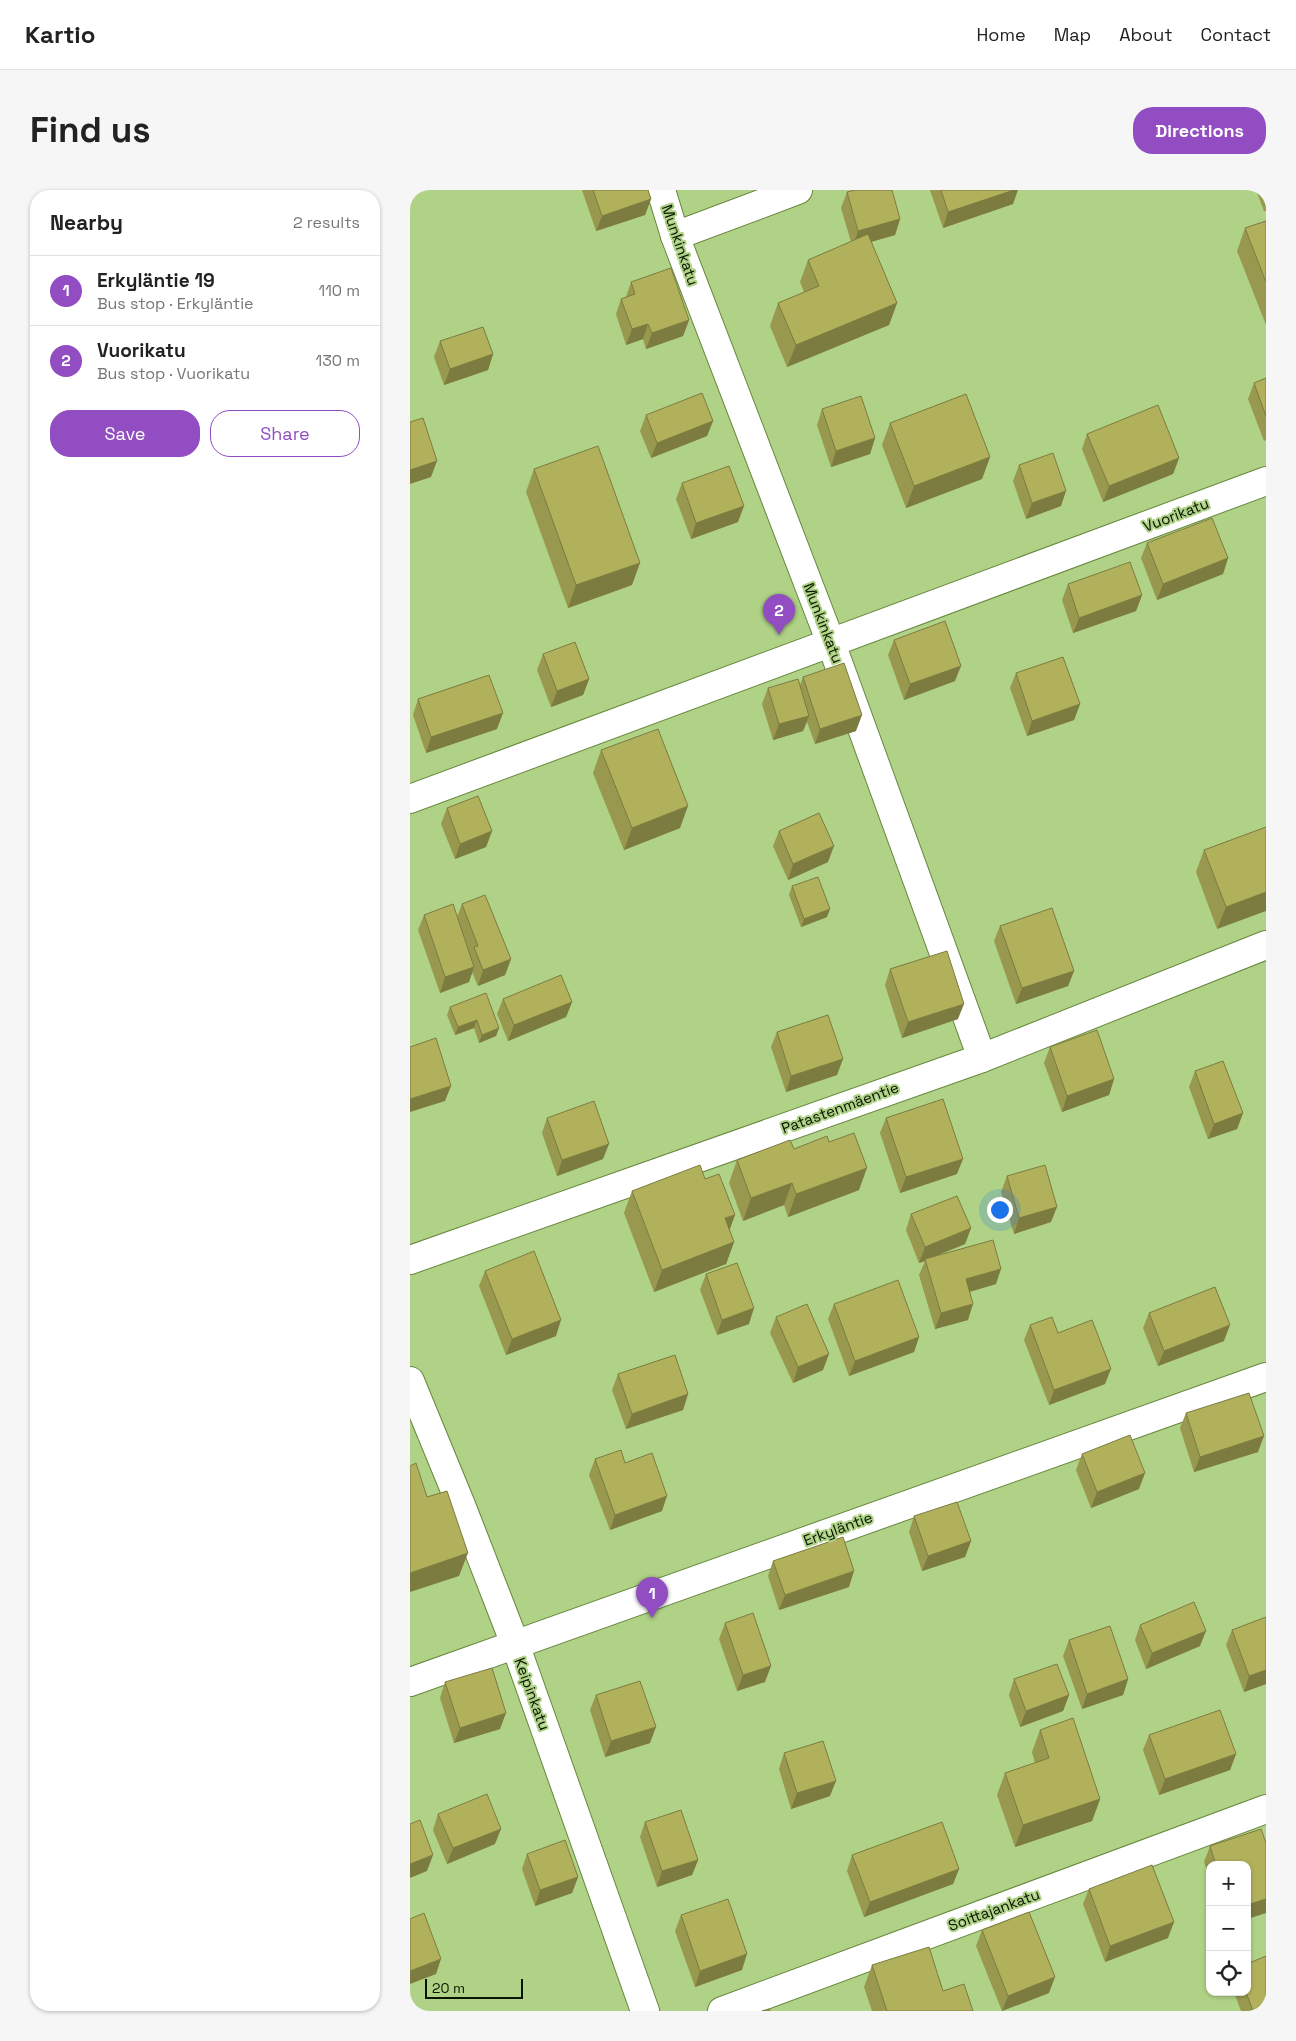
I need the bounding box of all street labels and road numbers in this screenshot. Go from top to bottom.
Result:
street label: Munkinkatu [658,202,703,288]
street label: Vuorikatu [1140,493,1211,536]
street label: Munkinkatu [799,580,847,666]
street label: Patastenmäentie [779,1077,901,1138]
street label: Erkyläntie [801,1507,875,1550]
street label: Keipinkatu [511,1655,554,1733]
street label: Soittajankatu [945,1884,1042,1935]

